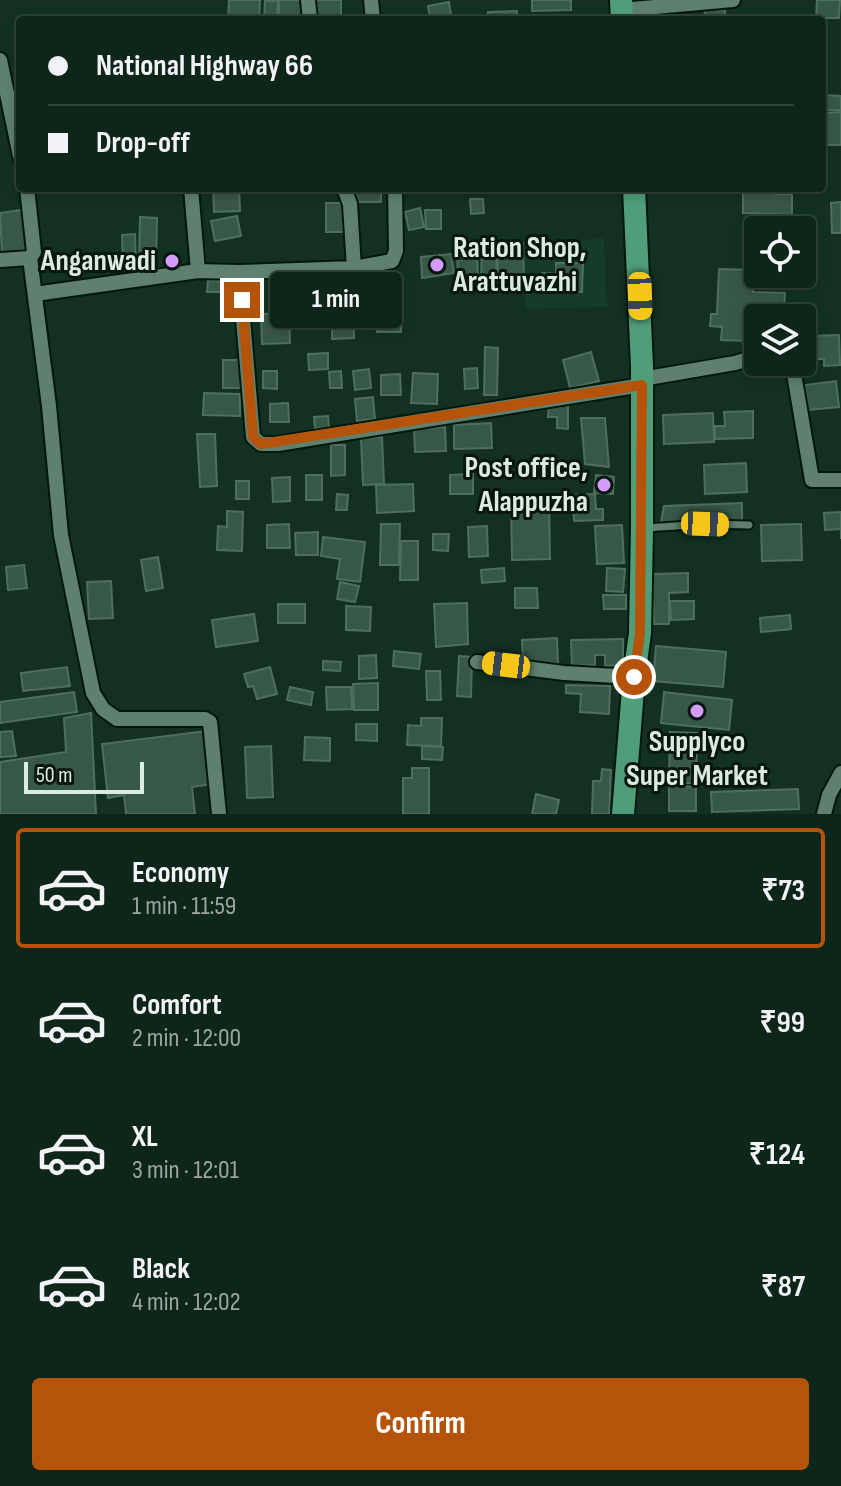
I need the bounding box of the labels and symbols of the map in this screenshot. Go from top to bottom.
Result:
place label: Ration Shop, Arattuvazhi [452,230,587,300]
place label: Anganwadi [40,243,156,279]
marker: Anganwadi [163,252,181,270]
marker: Ration Shop, Arattuvazhi [428,256,446,274]
callout: 1 min [270,272,402,328]
car [627,272,653,320]
route end [224,282,260,318]
place label: Post office, Alappuzha [465,450,588,520]
marker: Post office, Alappuzha [595,476,613,494]
car [681,511,729,537]
car [481,650,531,680]
route start [616,659,652,695]
marker: Supplyco Super Market [688,702,706,720]
place label: Supplyco Super Market [626,724,768,794]
scale bar [24,758,144,794]

